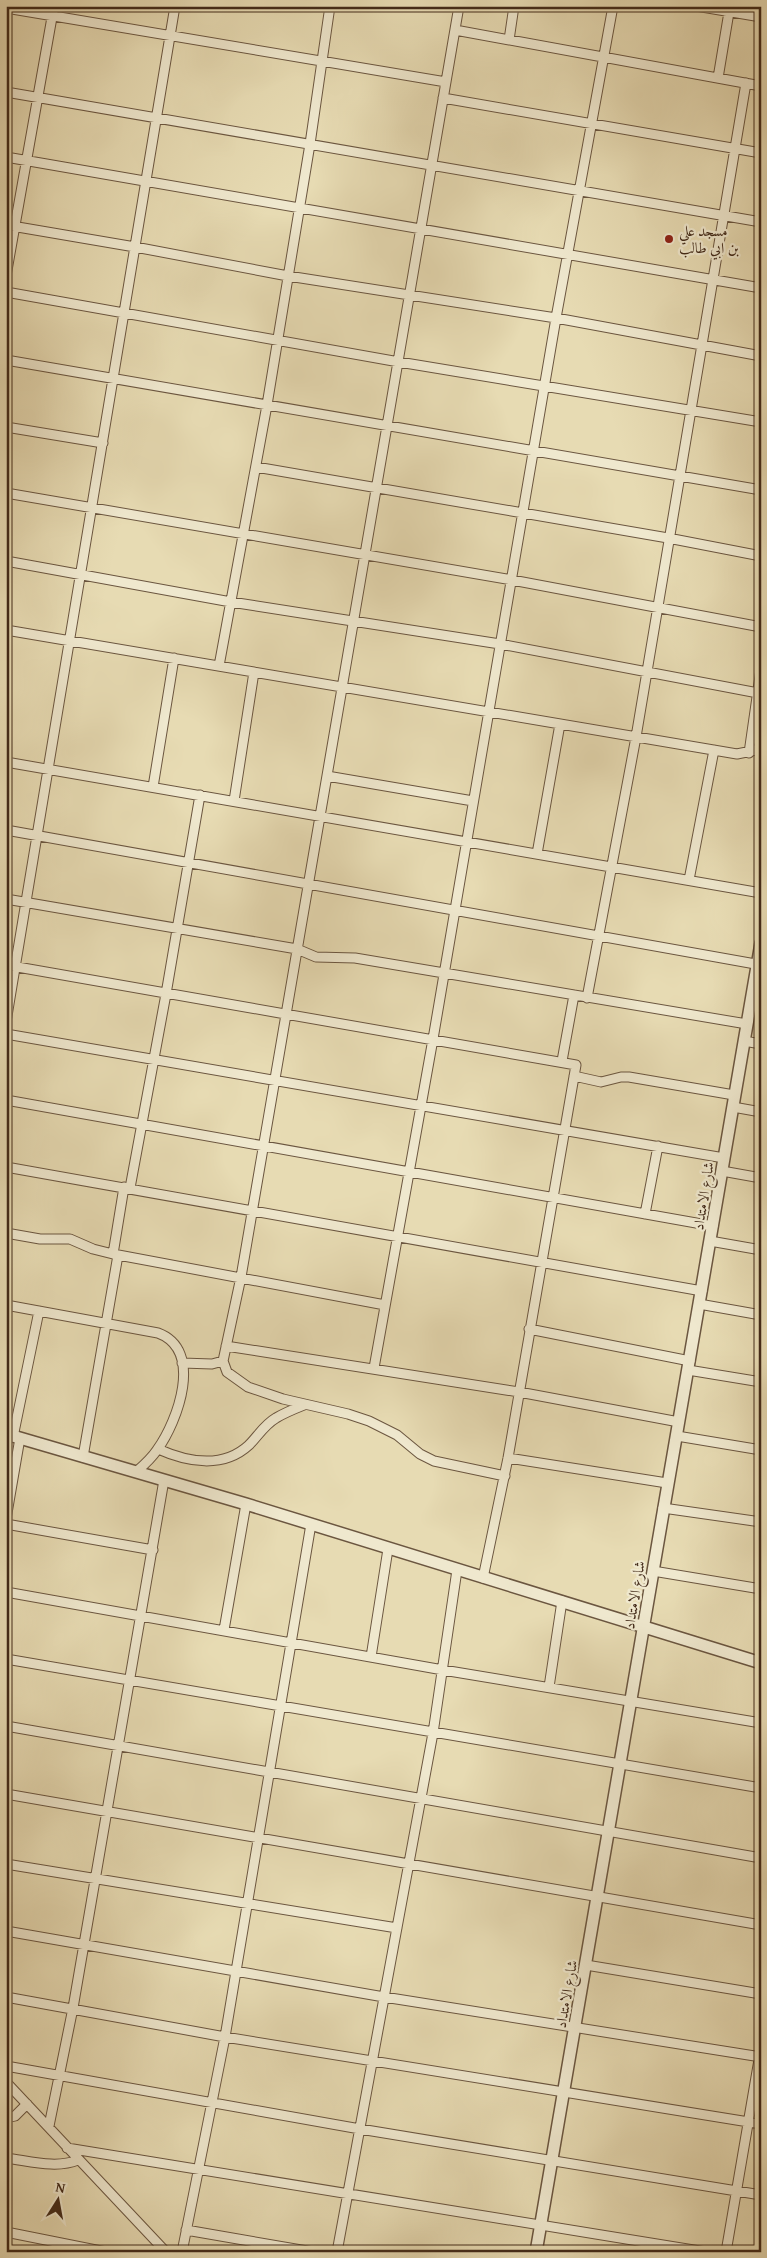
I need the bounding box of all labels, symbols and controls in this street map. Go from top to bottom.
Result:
place label: مسجد علي بن ابي طالب [679,220,739,260]
marker: مسجد علي بن ابي طالب [663,233,675,245]
street label: شارع الامتداد [687,1160,722,1232]
street label: شارع الامتداد [618,1559,653,1631]
street label: شارع الامتداد [550,1958,585,2030]
north arrow [32,2176,82,2226]
text: N [54,2177,68,2198]

